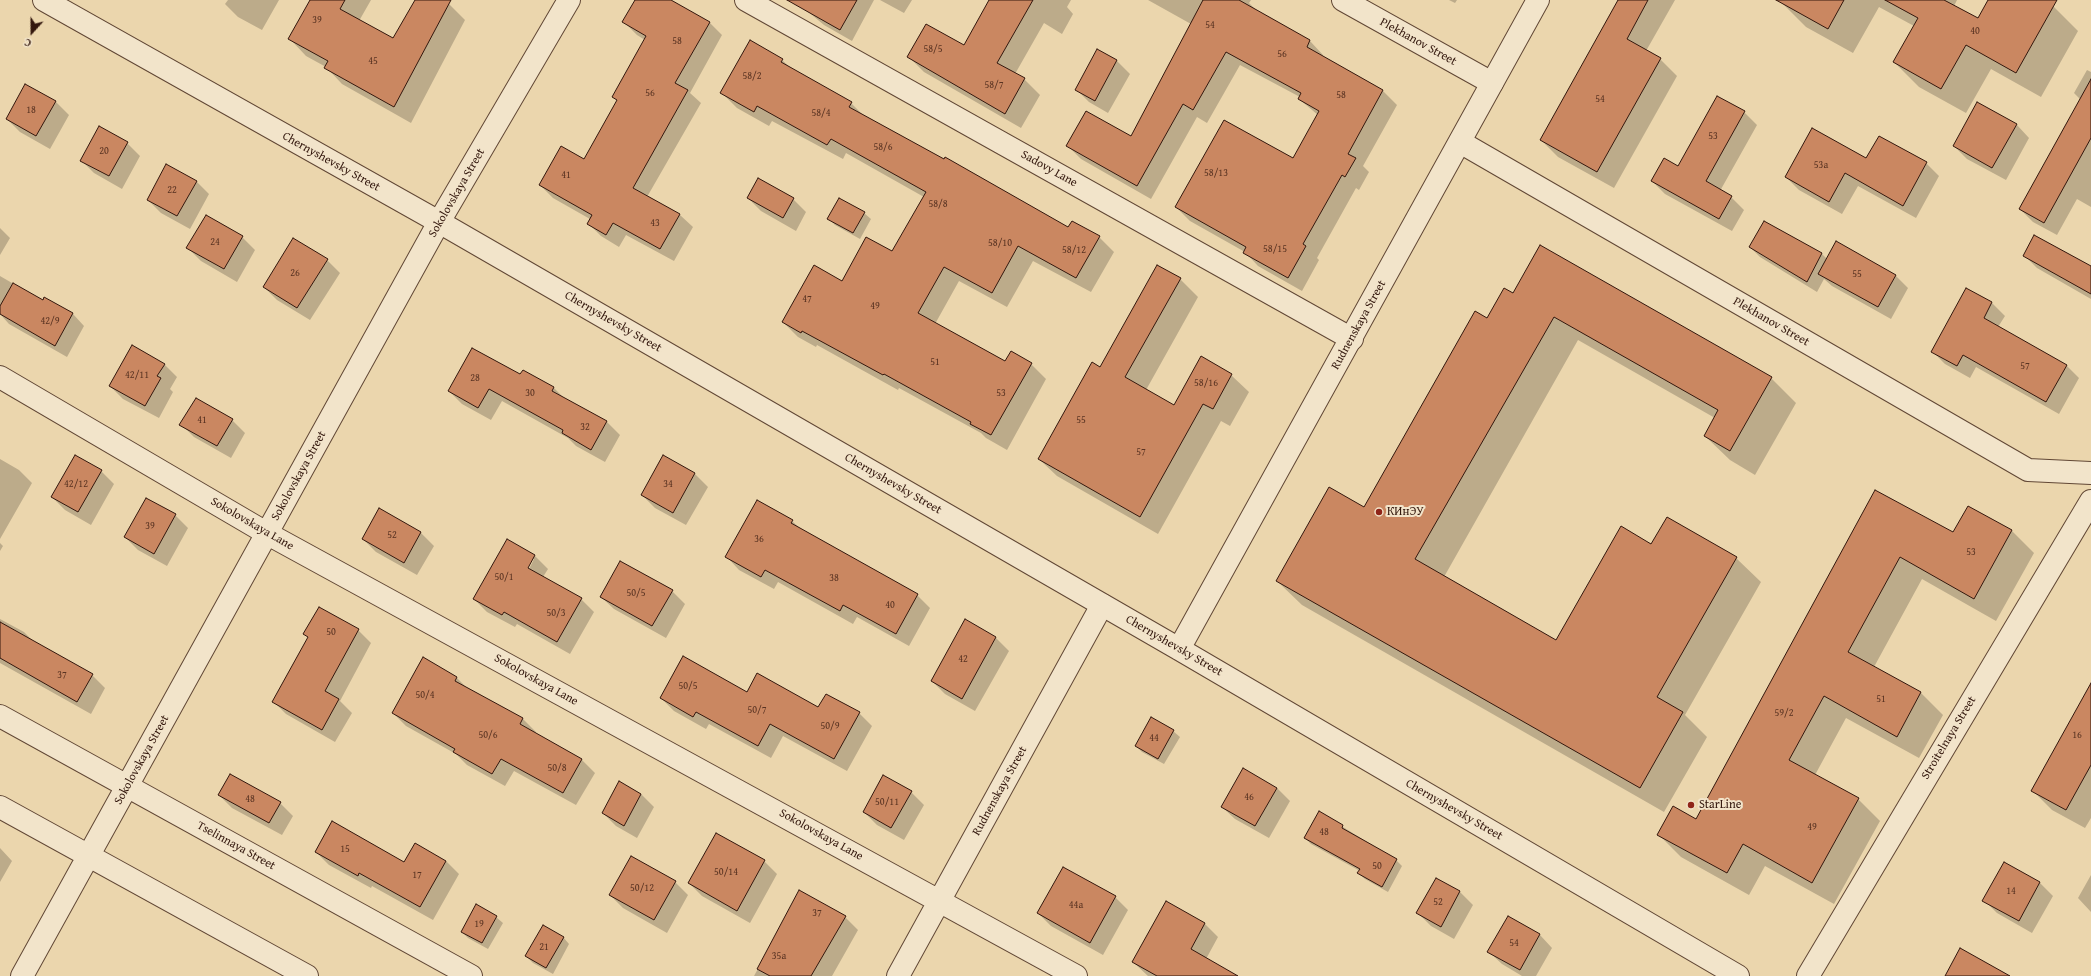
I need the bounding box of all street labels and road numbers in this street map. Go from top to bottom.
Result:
street label: Plekhanov Street [1377,15,1459,69]
street label: Chernyshevsky Street [280,129,382,195]
street label: Sokolovskaya Street [426,146,488,240]
street label: Sadovy Lane [1018,148,1080,190]
street label: Rudnenskaya Street [1328,278,1390,372]
street label: Chernyshevsky Street [562,288,664,356]
street label: Plekhanov Street [1730,294,1812,350]
street label: Sokolovskaya Street [268,429,330,523]
street label: Chernyshevsky Street [842,450,944,518]
street label: Sokolovskaya Lane [208,494,296,554]
street label: Chernyshevsky Street [1123,612,1225,680]
street label: Sokolovskaya Lane [492,651,580,709]
street label: Stroitelnaya Street [1919,694,1979,782]
street label: Sokolovskaya Street [111,713,173,807]
street label: Rudnenskaya Street [969,744,1031,838]
street label: Chernyshevsky Street [1403,776,1505,844]
street label: Sokolovskaya Lane [777,806,865,864]
street label: Tselinnaya Street [194,818,278,874]

